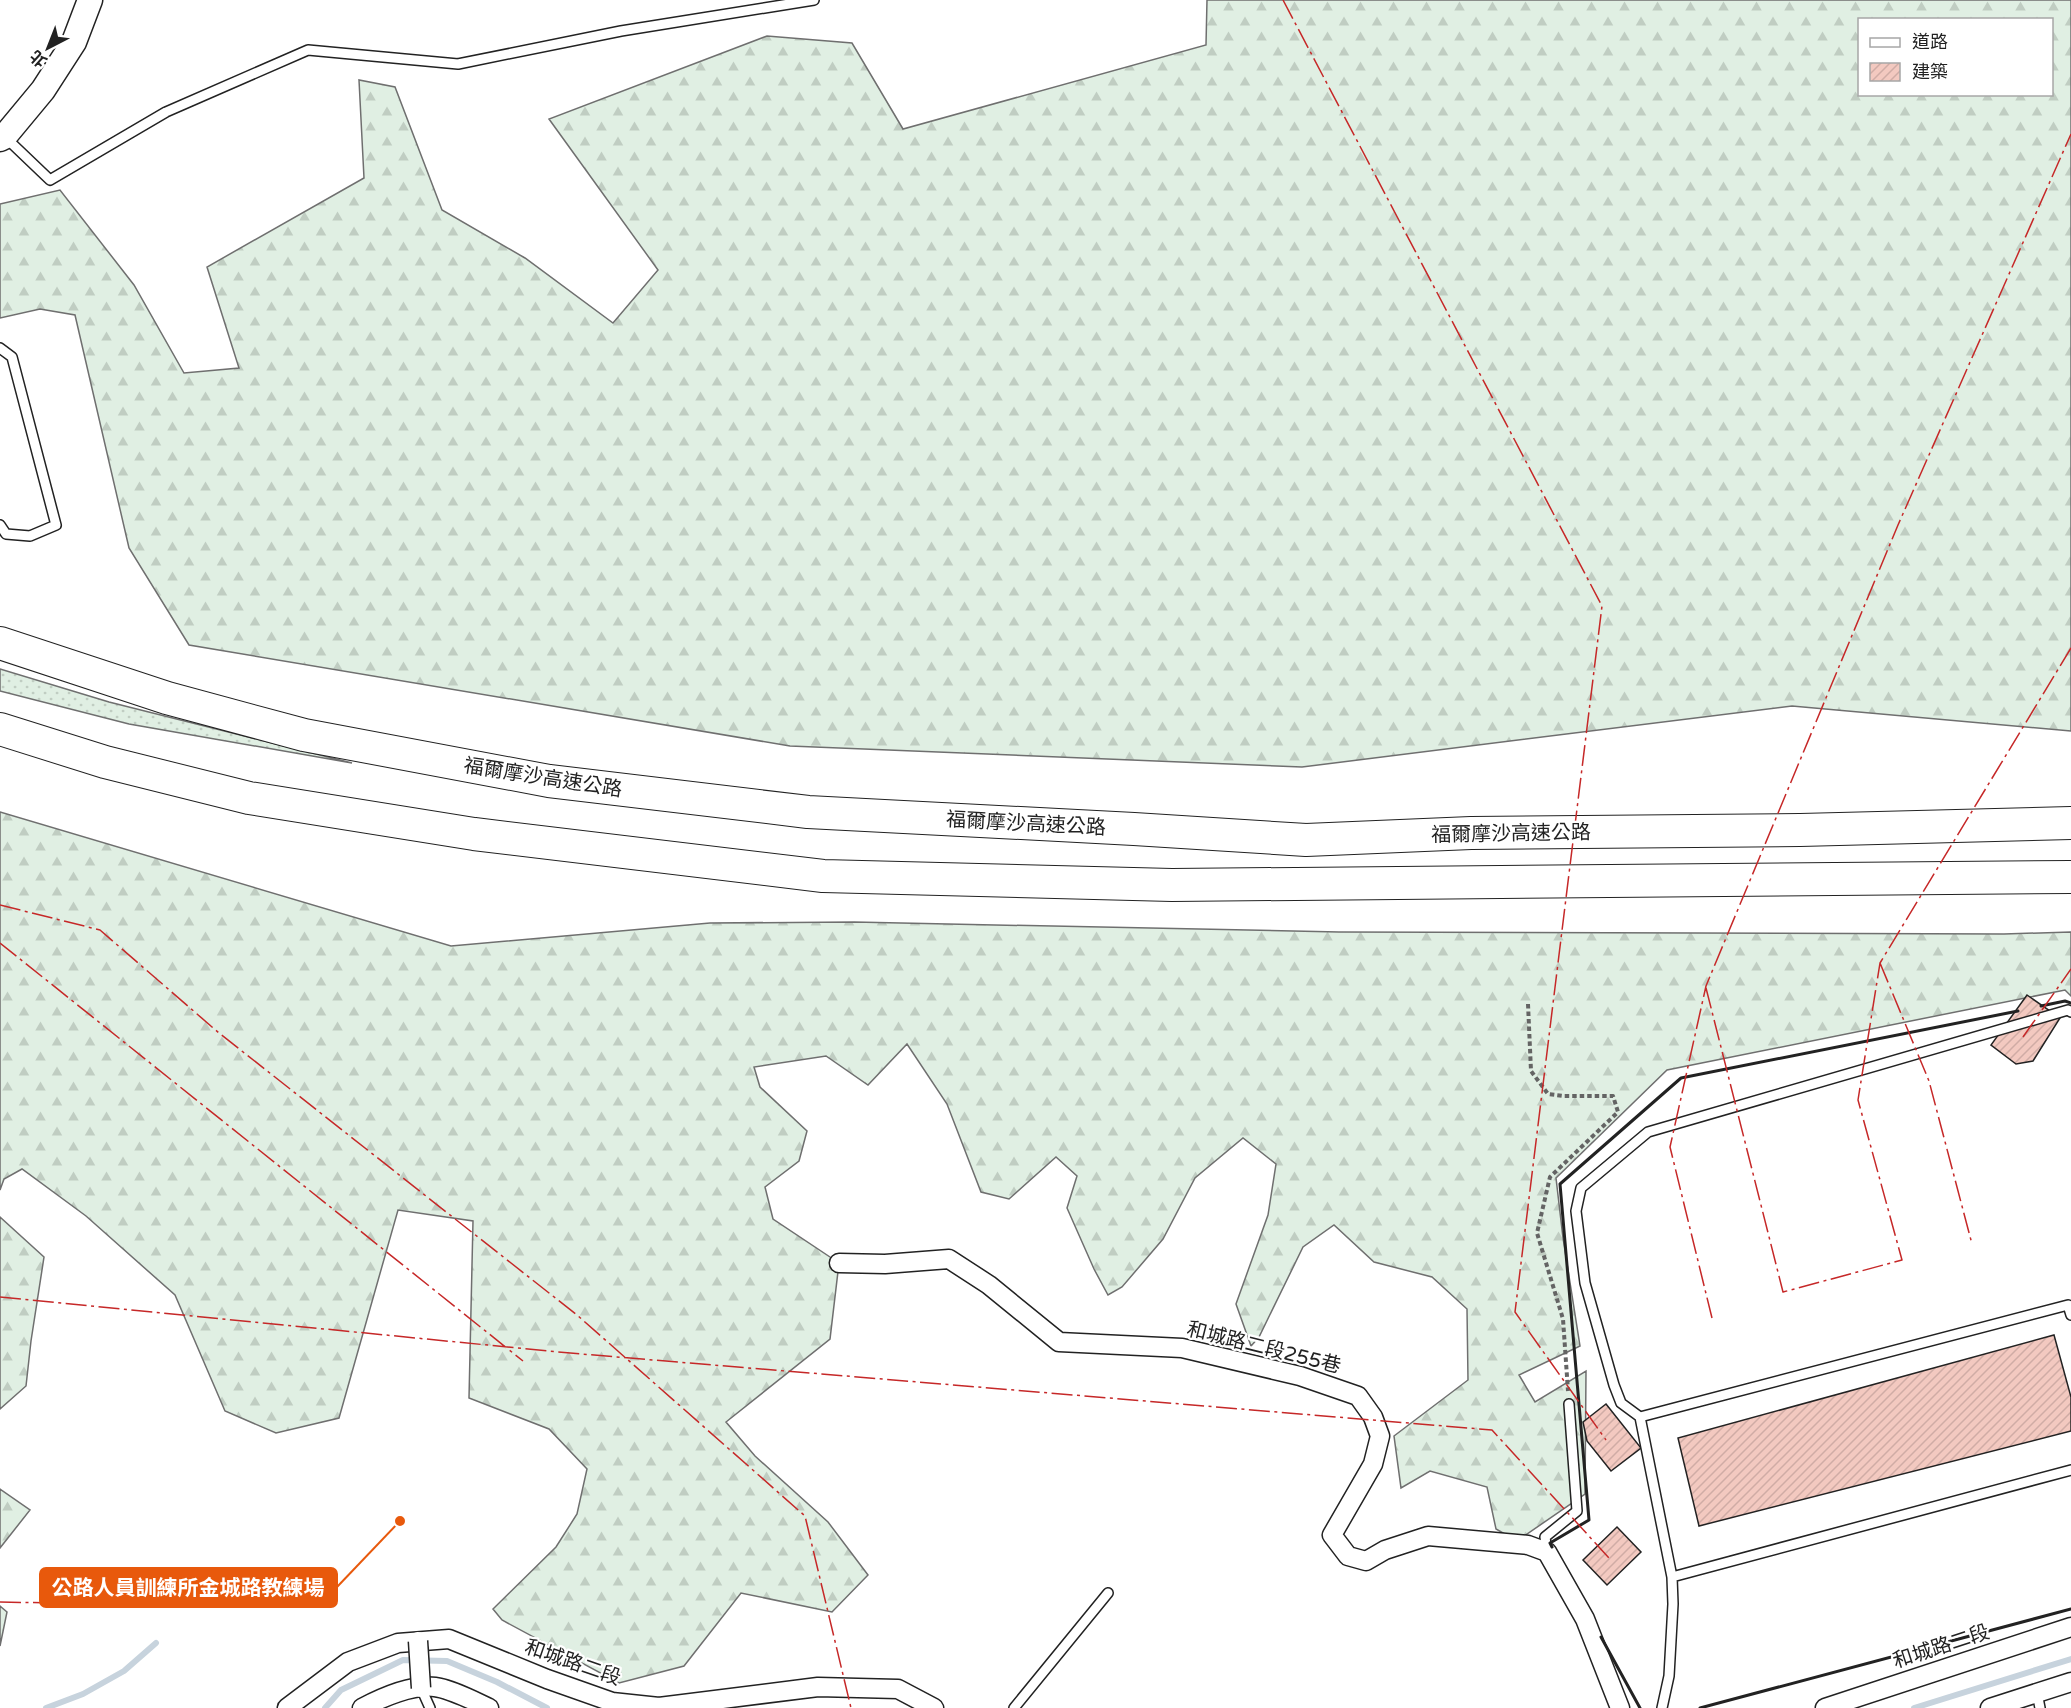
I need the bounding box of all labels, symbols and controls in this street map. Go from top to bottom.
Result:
north arrow [18,18,78,78]
legend [1858,18,2053,96]
text: 道路 [1912,31,1948,53]
text: 北 [26,46,51,71]
text: 建築 [1912,61,1948,83]
street label: 福爾摩沙高速公路 [462,754,624,802]
street label: 福爾摩沙高速公路 [945,808,1106,840]
street label: 福爾摩沙高速公路 [1431,821,1591,847]
street label: 和城路二段255巷 [1184,1317,1343,1379]
callout: 公路人員訓練所金城路教練場 [40,1568,337,1607]
text: 公路人員訓練所金城路教練場 [52,1576,325,1601]
street label: 和城路二段 [1890,1620,1993,1674]
street label: 和城路二段 [521,1635,624,1691]

